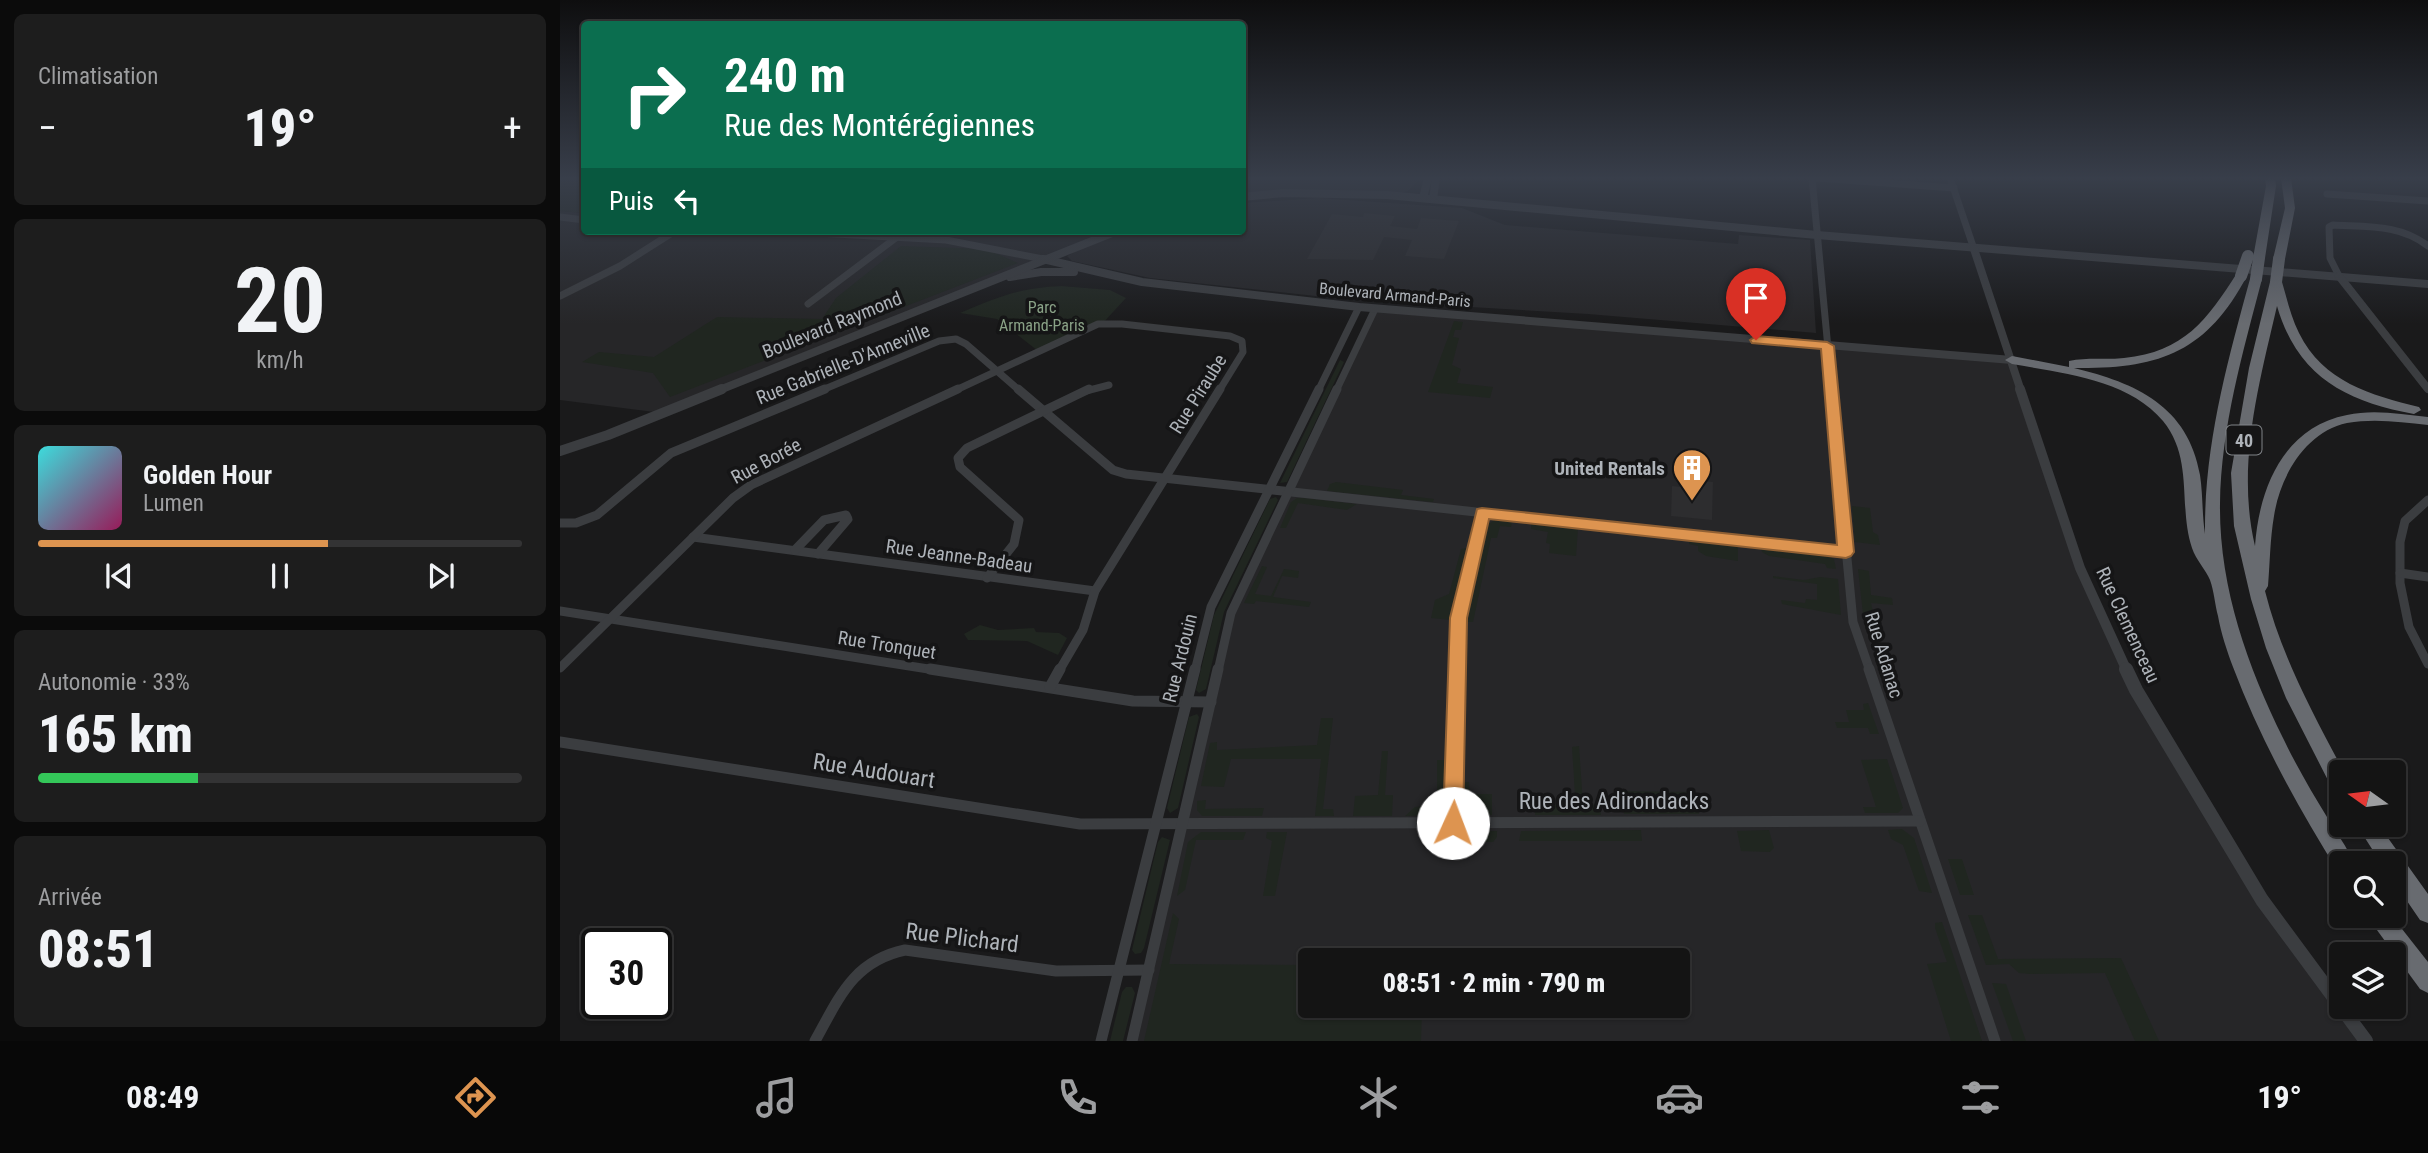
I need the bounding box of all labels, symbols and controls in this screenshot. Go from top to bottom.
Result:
text: 240 m [724,47,846,104]
icon: right [609,49,700,140]
text: Climatisation [38,63,158,90]
text: 19° [243,98,317,159]
text: − [38,106,57,150]
text: + [503,106,522,150]
text: Rue des Montérégiennes [724,106,1035,144]
icon: left [668,182,706,220]
text: Puis [609,186,654,216]
text: 20 [234,248,326,354]
pin [1726,268,1786,340]
street label: Boulevard Armand-Paris [1318,279,1472,311]
icon: arrive [1737,279,1775,317]
street label: Boulevard Raymond [759,287,905,363]
park label: Parc Armand-Paris [999,298,1085,335]
street label: Rue Gabrielle-D'Anneville [753,319,933,409]
text: km/h [256,347,304,374]
street label: Rue Piraube [1165,350,1231,438]
road number: 40 [2226,426,2262,454]
street label: Rue Borée [727,433,805,489]
building icon: United Rentals [1671,447,1713,502]
place label: United Rentals [1554,457,1665,480]
text: Golden Hour [143,460,272,490]
text: Lumen [143,490,204,517]
street label: Rue Jeanne-Badeau [884,534,1034,578]
icon: previous [100,557,138,595]
icon: pause [261,557,299,595]
icon: next [422,557,460,595]
street label: Rue Clemenceau [2091,564,2165,686]
street label: Rue Adanac [1860,609,1908,701]
street label: Rue Ardouin [1158,611,1202,705]
street label: Rue Tronquet [836,626,938,664]
text: Autonomie · 33% [38,669,190,696]
text: 165 km [38,704,193,765]
street label: Rue Audouart [811,748,937,794]
north arrow [2329,760,2406,836]
map controls [2329,760,2406,1019]
position arrow [1416,786,1490,860]
street label: Rue des Adirondacks [1519,788,1709,815]
button: search [2329,851,2406,928]
text: Arrivée [38,884,102,911]
street label: Rue Plichard [904,918,1020,958]
text: 08:51 [38,919,158,980]
speed limit sign: 30 [581,928,672,1019]
button: layers [2329,942,2406,1019]
text: 08:51 · 2 min · 790 m [1383,968,1605,998]
icon: directions [451,1073,500,1122]
icon: music [752,1073,801,1122]
icon: phone [1053,1073,1102,1122]
icon: climate [1354,1073,1403,1122]
icon: car [1655,1073,1704,1122]
icon: filters [1956,1073,2005,1122]
text: 08:49 [126,1078,199,1116]
text: 19° [2257,1078,2302,1116]

